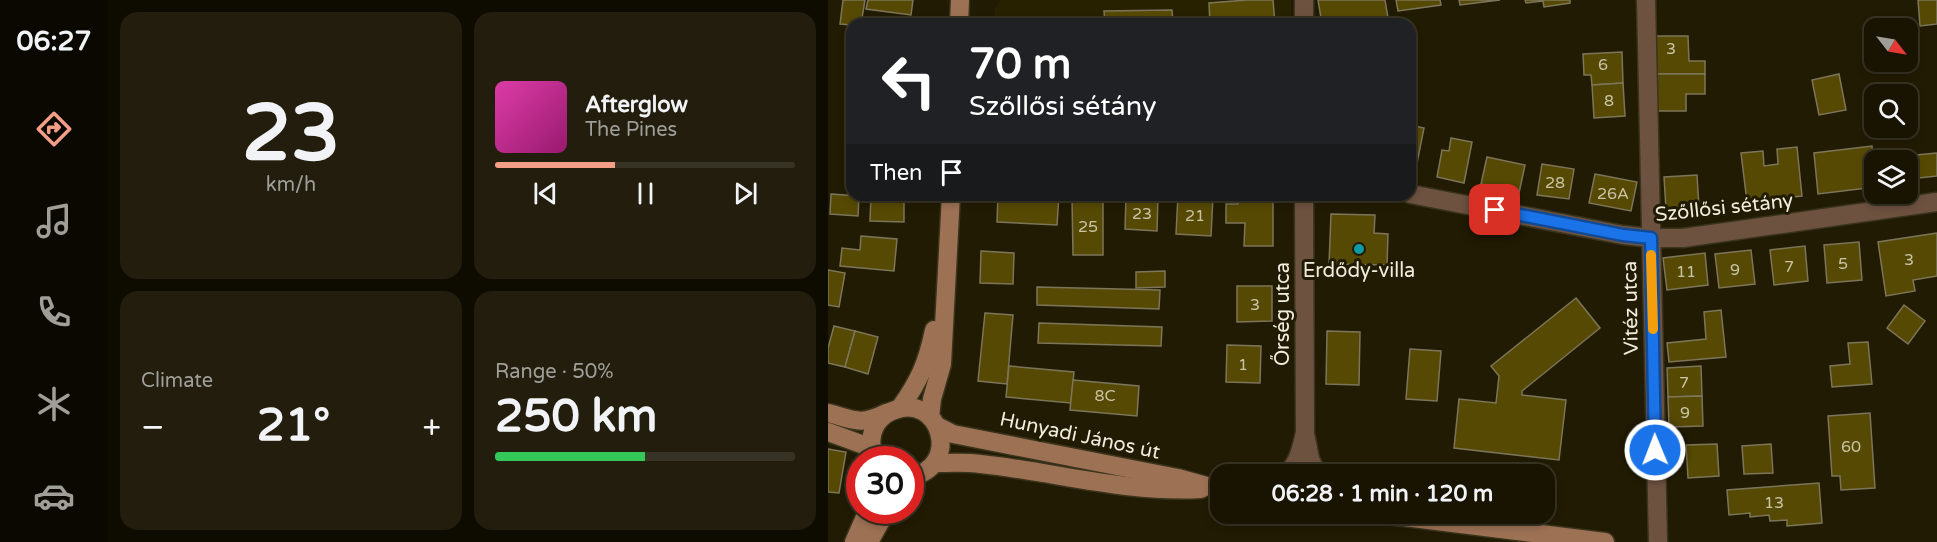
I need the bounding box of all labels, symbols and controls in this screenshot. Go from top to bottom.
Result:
north arrow [1864,18,1918,72]
map controls [1864,18,1918,204]
text: 06:27 [17,25,91,58]
text: 70 m [969,39,1071,90]
house number: 3 [1666,39,1676,59]
icon: left [870,42,948,120]
house number: 6 [1598,55,1608,75]
button: search [1864,84,1918,138]
text: 23 [242,87,340,181]
text: Szőllősi sétány [969,90,1157,123]
house number: 8 [1604,91,1614,111]
text: Afterglow [585,92,688,118]
icon: directions [33,108,75,150]
text: The Pines [585,118,677,142]
button: layers [1864,150,1918,204]
icon: arrive [935,156,968,189]
text: Then [870,160,923,186]
text: km/h [266,173,316,197]
house number: 28 [1545,173,1565,193]
icon: previous [529,177,562,210]
icon: pause [629,177,662,210]
icon: next [729,177,762,210]
pin [1469,184,1520,235]
house number: 26A [1597,184,1629,204]
street label: Szőllősi sétány [1654,189,1795,227]
icon: arrive [1478,193,1511,226]
icon: music [33,200,75,242]
house number: 23 [1132,204,1152,224]
house number: 21 [1185,206,1205,226]
house number: 25 [1078,217,1098,237]
marker: Erdődy-villa [1352,242,1366,256]
house number: 3 [1904,250,1914,270]
house number: 5 [1838,254,1848,274]
house number: 7 [1784,257,1794,277]
place label: Erdődy-villa [1303,259,1415,283]
house number: 9 [1730,260,1740,280]
street label: Vitéz utca [1618,261,1644,355]
street label: Őrség utca [1270,262,1295,366]
house number: 11 [1676,262,1696,282]
icon: phone [33,291,75,333]
house number: 3 [1250,295,1260,315]
house number: 1 [1238,355,1248,375]
text: Range · 50% [495,360,614,384]
text: Climate [141,369,213,393]
house number: 7 [1679,373,1689,393]
icon: climate [33,383,75,425]
house number: 8C [1094,386,1116,406]
text: 250 km [495,390,657,444]
text: 21° [257,399,330,453]
house number: 9 [1680,403,1690,423]
street label: Hunyadi János út [997,407,1162,465]
text: − [141,408,165,447]
text: + [422,408,441,447]
position arrow [1623,418,1687,482]
house number: 60 [1841,437,1861,457]
speed limit sign: 30 [846,446,924,524]
icon: car [33,475,75,517]
text: 06:28 · 1 min · 120 m [1272,481,1493,507]
house number: 13 [1764,493,1784,513]

